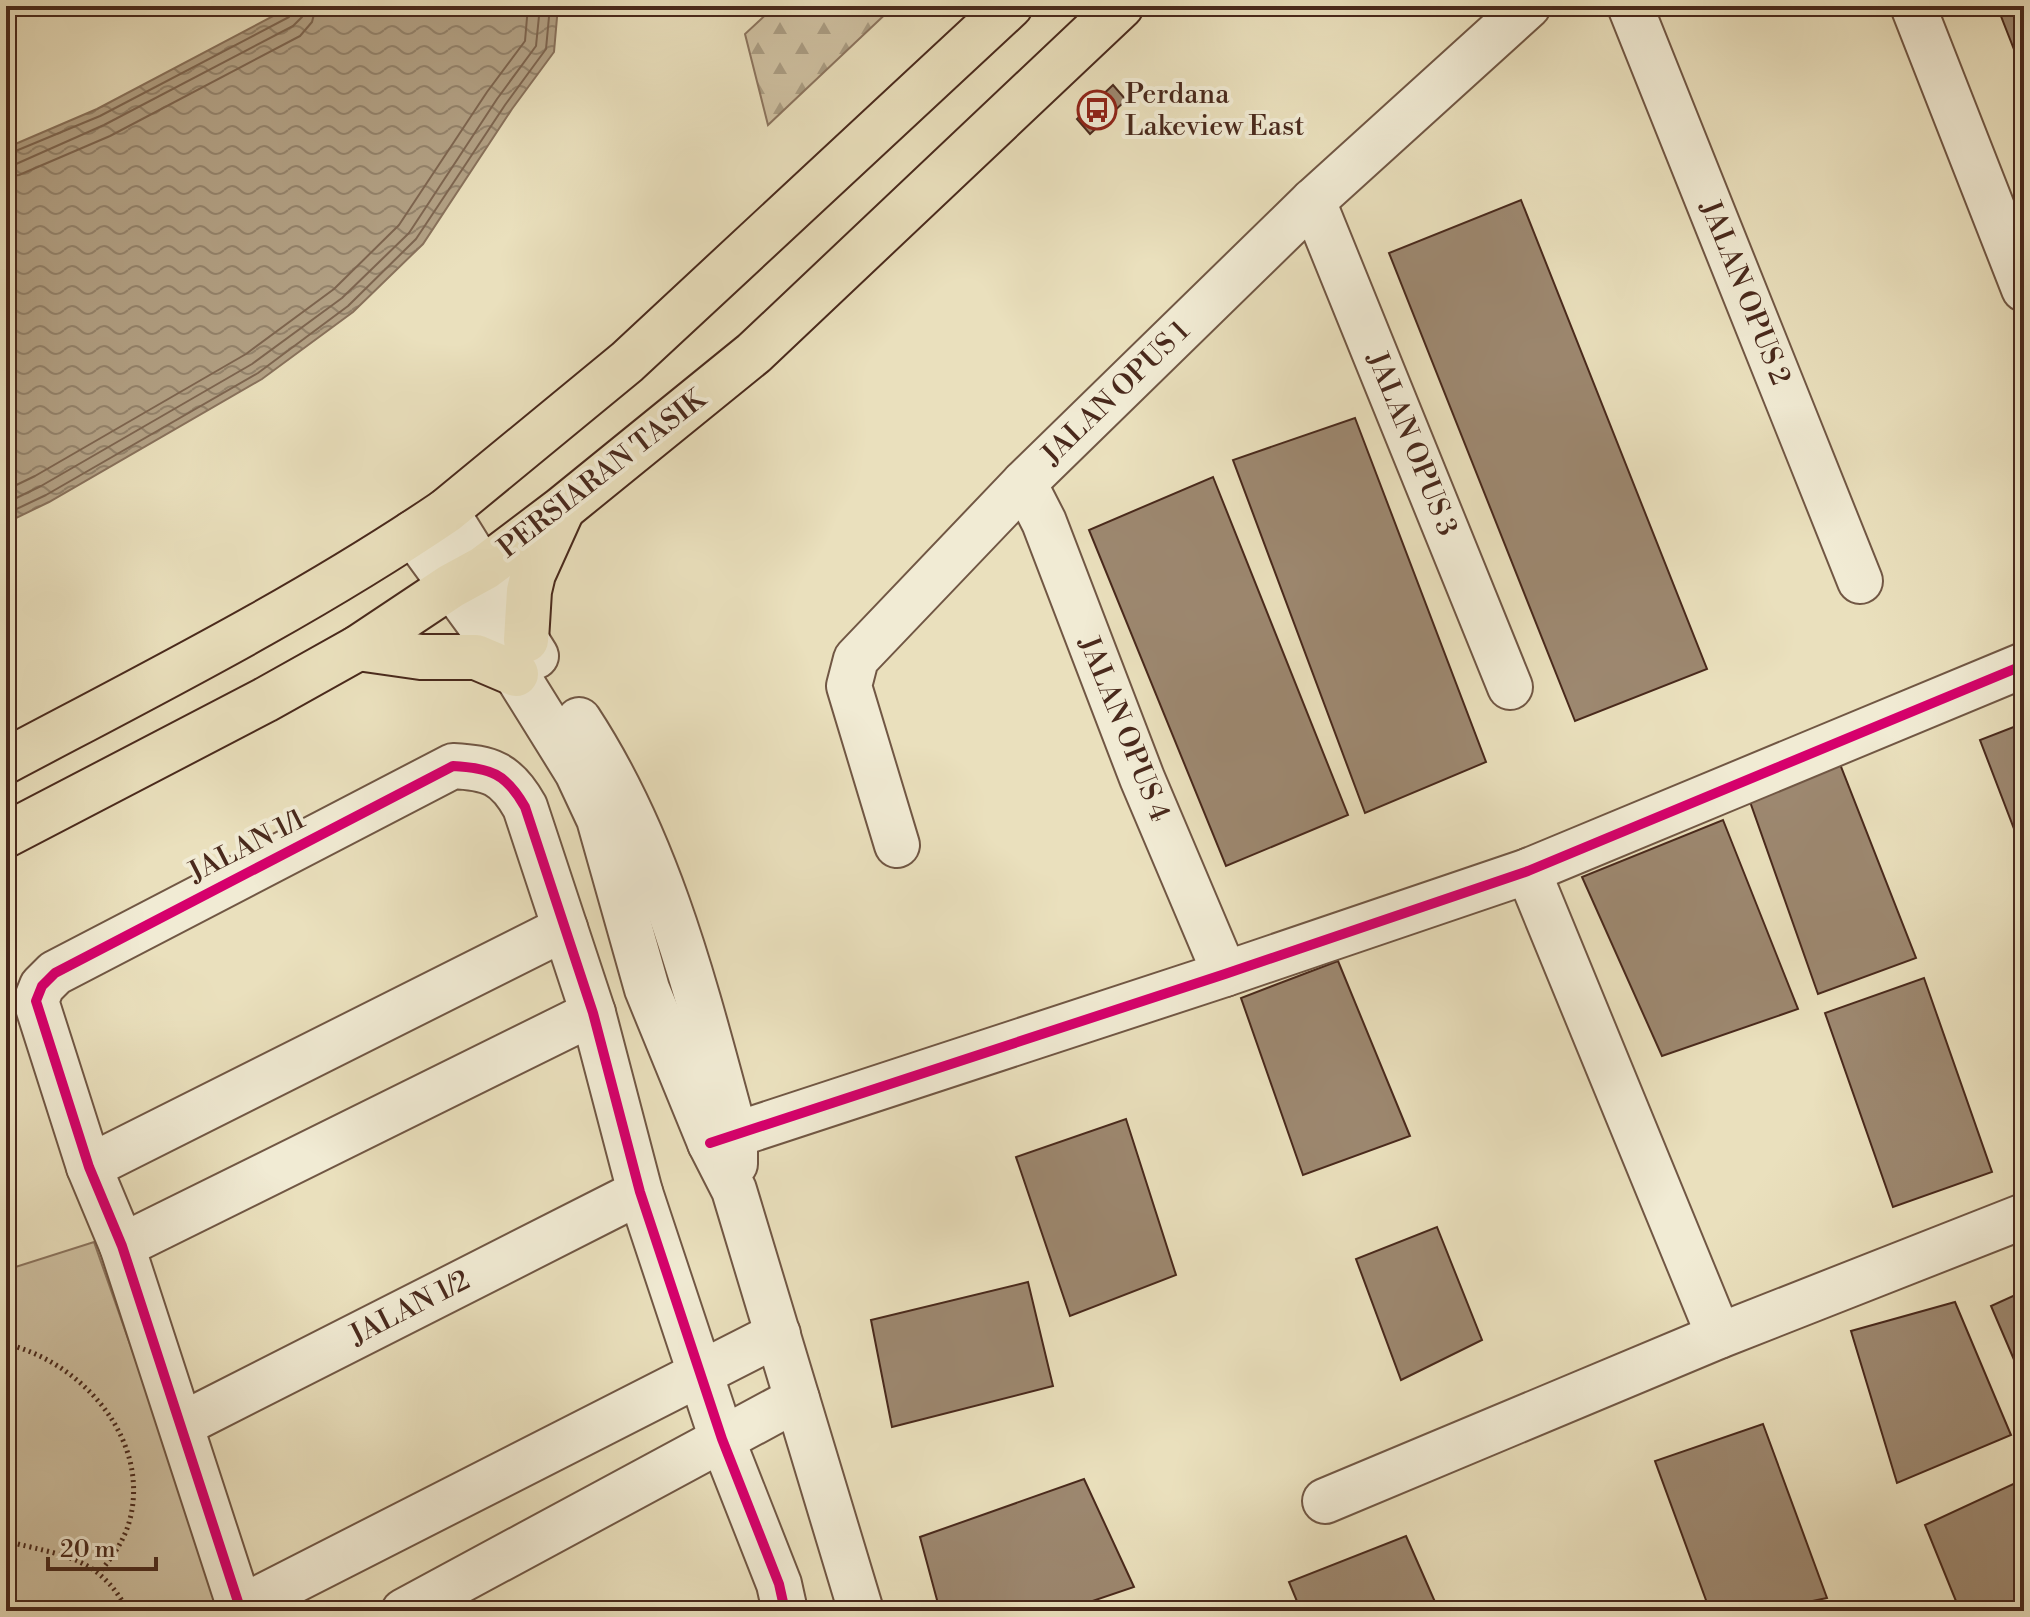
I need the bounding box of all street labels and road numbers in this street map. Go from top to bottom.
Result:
street label: JALAN OPUS 2 [1692,195,1798,390]
street label: JALAN OPUS 1 [1034,314,1197,473]
street label: JALAN OPUS 3 [1359,346,1465,541]
street label: PERSIARAN TASIK [491,381,714,566]
street label: JALAN OPUS 4 [1071,631,1177,827]
street label: JALAN 1/1 [182,802,311,891]
street label: JALAN 1/2 [343,1263,476,1354]

